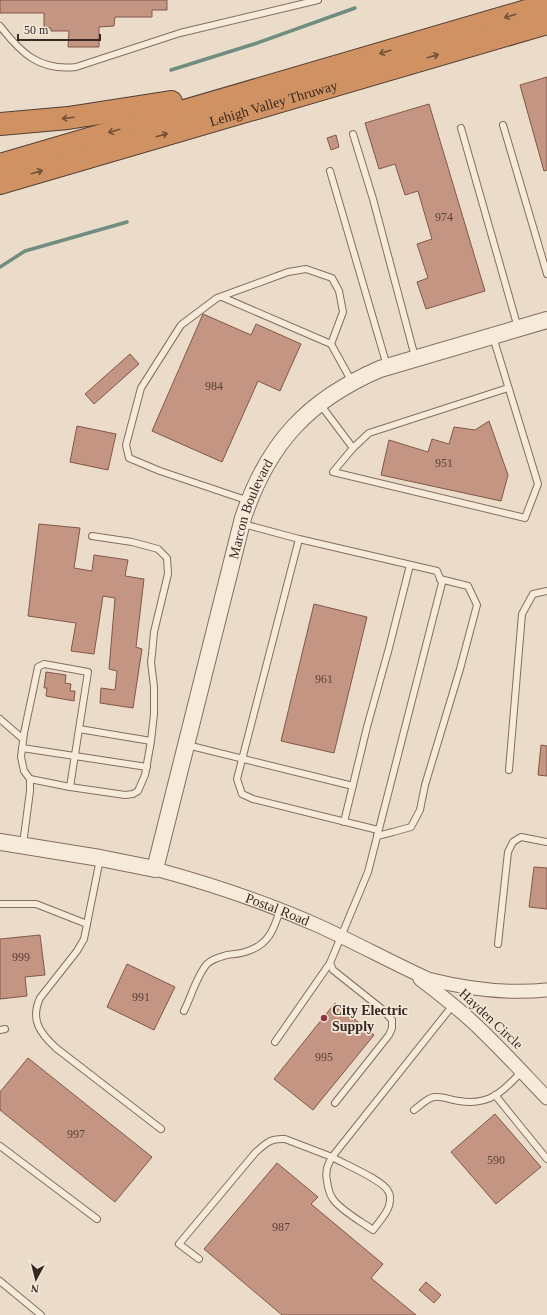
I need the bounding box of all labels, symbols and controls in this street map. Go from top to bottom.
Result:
one-way arrow [503,13,516,20]
scale bar [18,16,100,42]
text: 50 m [24,23,49,37]
one-way arrow [379,49,392,56]
one-way arrow [427,52,440,59]
street label: Lehigh Valley Thruway [208,77,339,129]
one-way arrow [62,114,75,122]
one-way arrow [108,128,121,135]
one-way arrow [155,131,168,139]
one-way arrow [31,168,44,175]
house number: 974 [435,210,453,224]
house number: 984 [205,379,223,393]
street label: Marcon Boulevard [226,456,276,560]
house number: 951 [435,456,453,470]
house number: 961 [315,672,333,686]
street label: Postal Road [244,890,312,928]
house number: 999 [12,950,30,964]
street label: Hayden Circle [456,986,526,1052]
house number: 991 [132,990,150,1004]
place label: City Electric Supply [332,1003,408,1034]
marker: City Electric Supply [319,1013,329,1023]
house number: 995 [315,1050,333,1064]
house number: 997 [67,1127,85,1141]
house number: 590 [487,1153,505,1167]
house number: 987 [272,1220,290,1234]
north arrow [16,1259,56,1299]
text: N [30,1282,39,1295]

